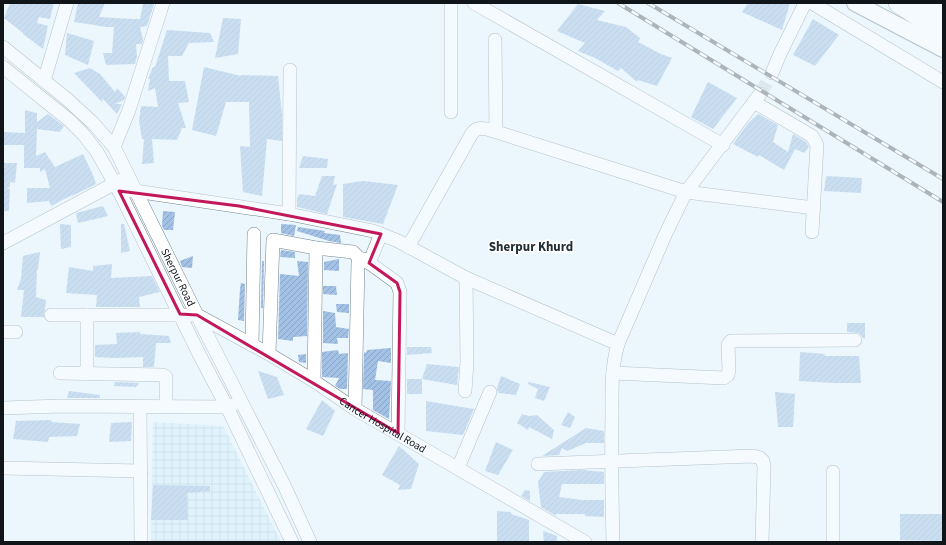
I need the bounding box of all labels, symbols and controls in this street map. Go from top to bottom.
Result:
district label: Sherpur Khurd [489,238,573,256]
street label: Sherpur Road [157,246,199,309]
street label: Cancer Hospital Road [336,394,429,457]

